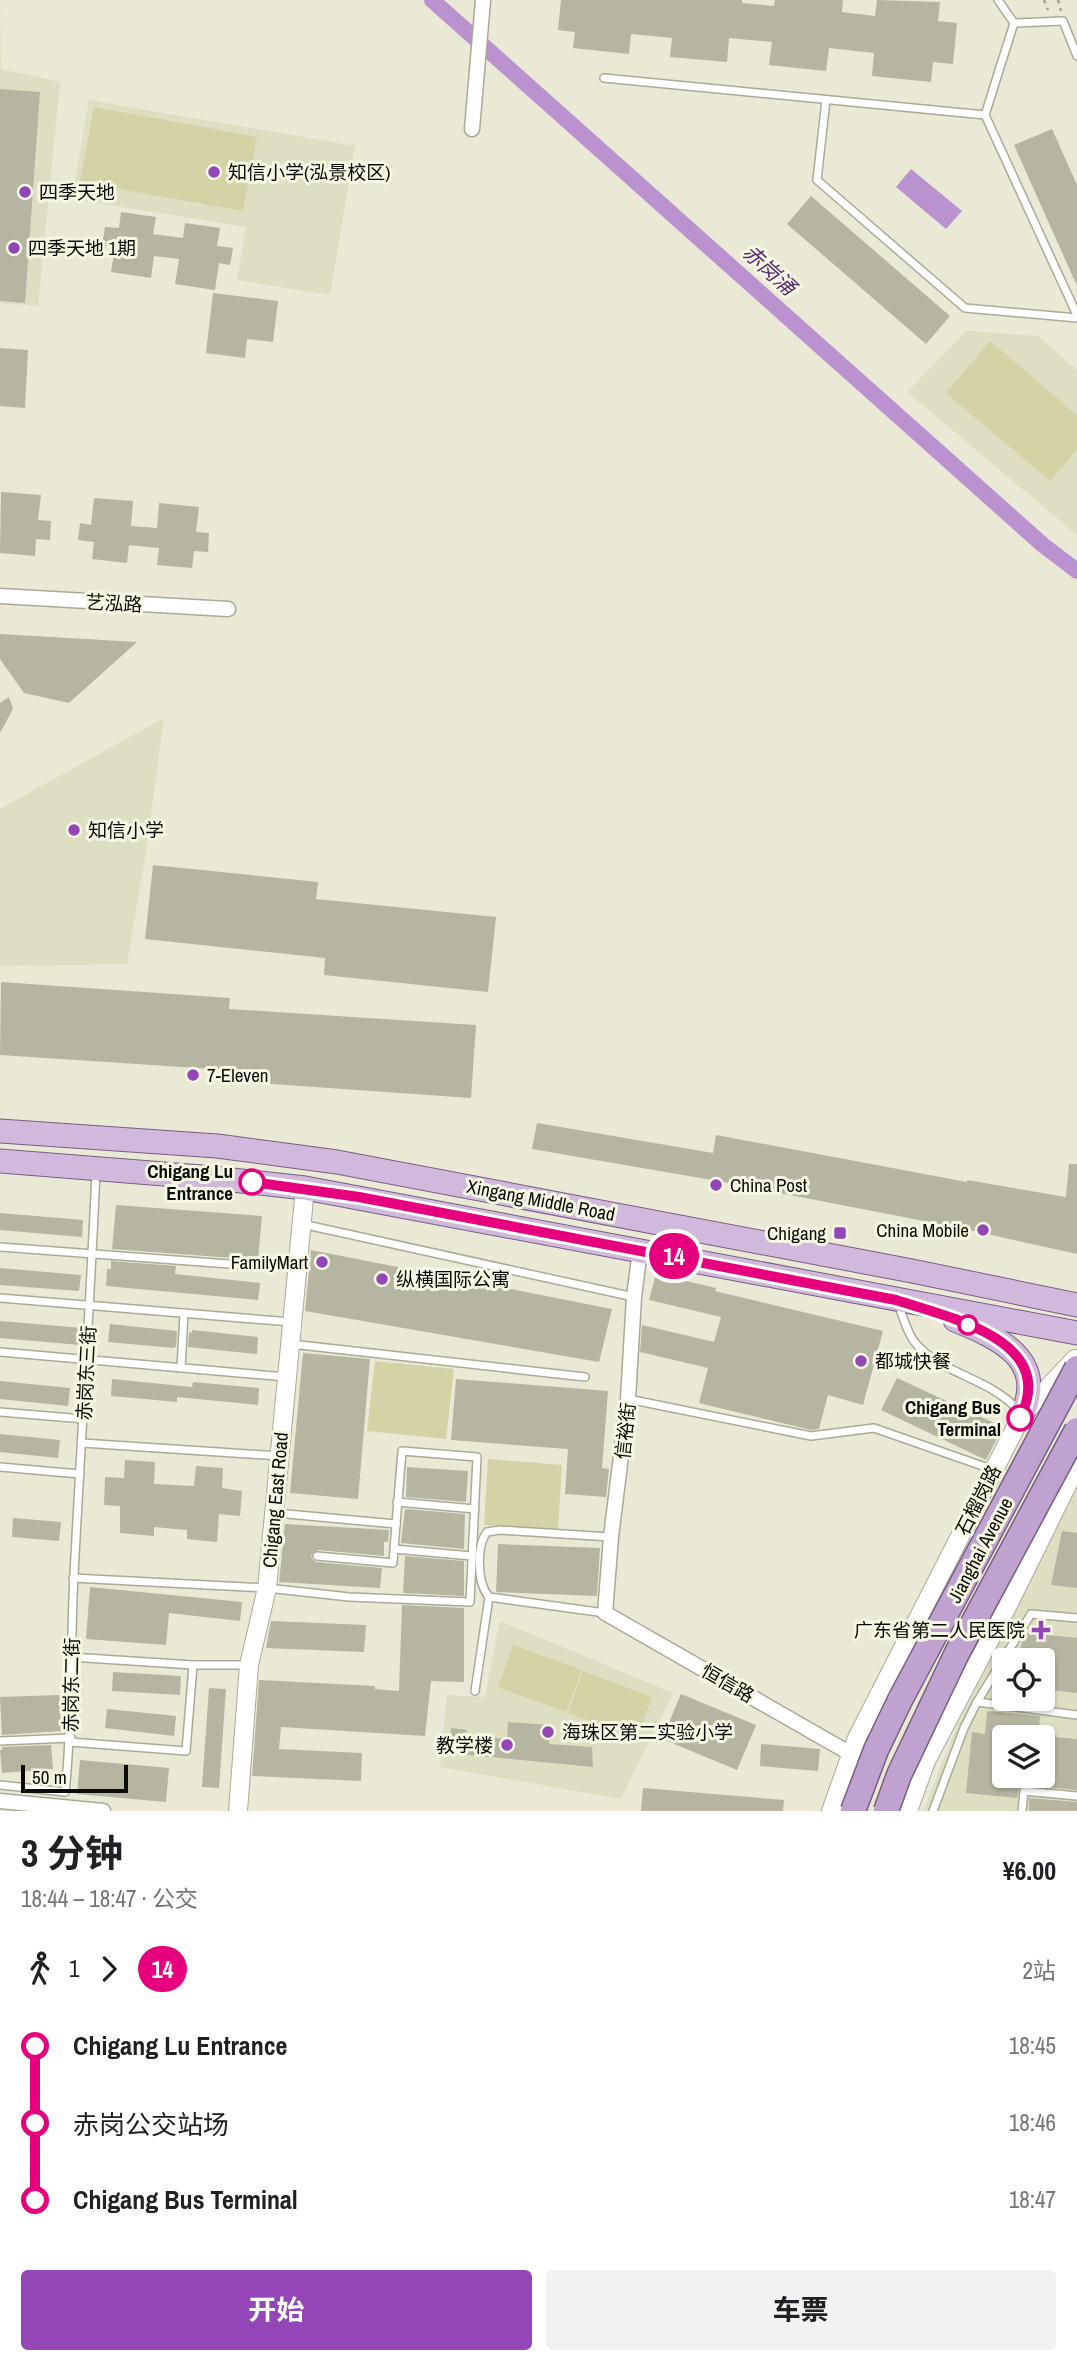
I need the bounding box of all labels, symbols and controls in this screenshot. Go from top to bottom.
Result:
place label: 知信小学(泓景校区) [228,159,390,185]
marker: 知信小学(泓景校区) [206,164,222,180]
place label: 四季天地 [39,179,115,205]
marker: 四季天地 [17,184,33,200]
place label: 四季天地 1期 [28,235,136,261]
water label: 赤岗涌 [736,238,804,303]
marker: 四季天地 1期 [6,240,22,256]
street label: 艺泓路 [85,589,143,617]
place label: 知信小学 [88,817,164,843]
marker: 知信小学 [66,822,82,838]
place label: 7-Eleven [207,1062,268,1088]
marker: 7-Eleven [185,1067,201,1083]
place label: Chigang Lu Entrance [147,1158,233,1206]
marker: Chigang Lu Entrance [239,1169,265,1195]
place label: China Post [730,1172,808,1198]
street label: Xingang Middle Road [465,1173,617,1227]
marker: China Post [708,1177,724,1193]
place label: China Mobile [876,1217,969,1243]
place label: Chigang [767,1220,826,1246]
marker: China Mobile [975,1222,991,1238]
marker: Chigang [832,1225,848,1241]
line badge: 14 [642,1233,706,1279]
text: 14 [663,1240,685,1272]
place label: FamilyMart [231,1249,309,1275]
marker: FamilyMart [314,1254,330,1270]
place label: 纵横国际公寓 [396,1266,510,1292]
marker: 纵横国际公寓 [374,1271,390,1287]
unlabelled marker [958,1315,978,1335]
street label: 赤岗东三街 [71,1325,101,1421]
place label: 都城快餐 [875,1348,951,1374]
marker: 都城快餐 [853,1353,869,1369]
place label: Chigang Bus Terminal [905,1394,1001,1442]
street label: 信裕街 [609,1401,641,1461]
marker: Chigang Bus Terminal [1007,1405,1033,1431]
street label: Chigang East Road [256,1431,294,1569]
street label: 石榴岗路 [949,1460,1007,1540]
street label: Jianghai Avenue [941,1493,1019,1607]
place label: 广东省第二人民医院 [854,1617,1025,1643]
marker: 广东省第二人民医院 [1031,1620,1051,1640]
street label: 赤岗东二街 [57,1637,85,1733]
map controls [992,1648,1055,1788]
button: locate [992,1648,1055,1711]
street label: 恒信路 [697,1657,759,1709]
place label: 海珠区第二实验小学 [562,1719,733,1745]
marker: 海珠区第二实验小学 [540,1724,556,1740]
button: layers [992,1725,1055,1788]
place label: 教学楼 [436,1732,493,1758]
marker: 教学楼 [499,1737,515,1753]
scale bar [21,1762,128,1794]
text: 50 m [32,1764,67,1790]
text: 3 分钟 [21,1828,123,1879]
text: ¥6.00 [1003,1853,1056,1888]
text: 18:44 – 18:47 · 公交 [21,1883,198,1914]
icon: walk [21,1950,59,1988]
icon: forward [90,1950,128,1988]
text: 1 [69,1953,80,1984]
text: 14 [152,1953,173,1985]
text: 2站 [1023,1955,1056,1986]
text: Chigang Lu Entrance [73,2028,287,2063]
text: 18:45 [1009,2030,1056,2061]
text: 赤岗公交站场 [73,2107,229,2142]
text: 18:46 [1009,2107,1056,2138]
text: Chigang Bus Terminal [73,2182,298,2217]
text: 18:47 [1009,2184,1056,2215]
button: 开始 [21,2270,532,2350]
button: 车票 [546,2270,1056,2350]

